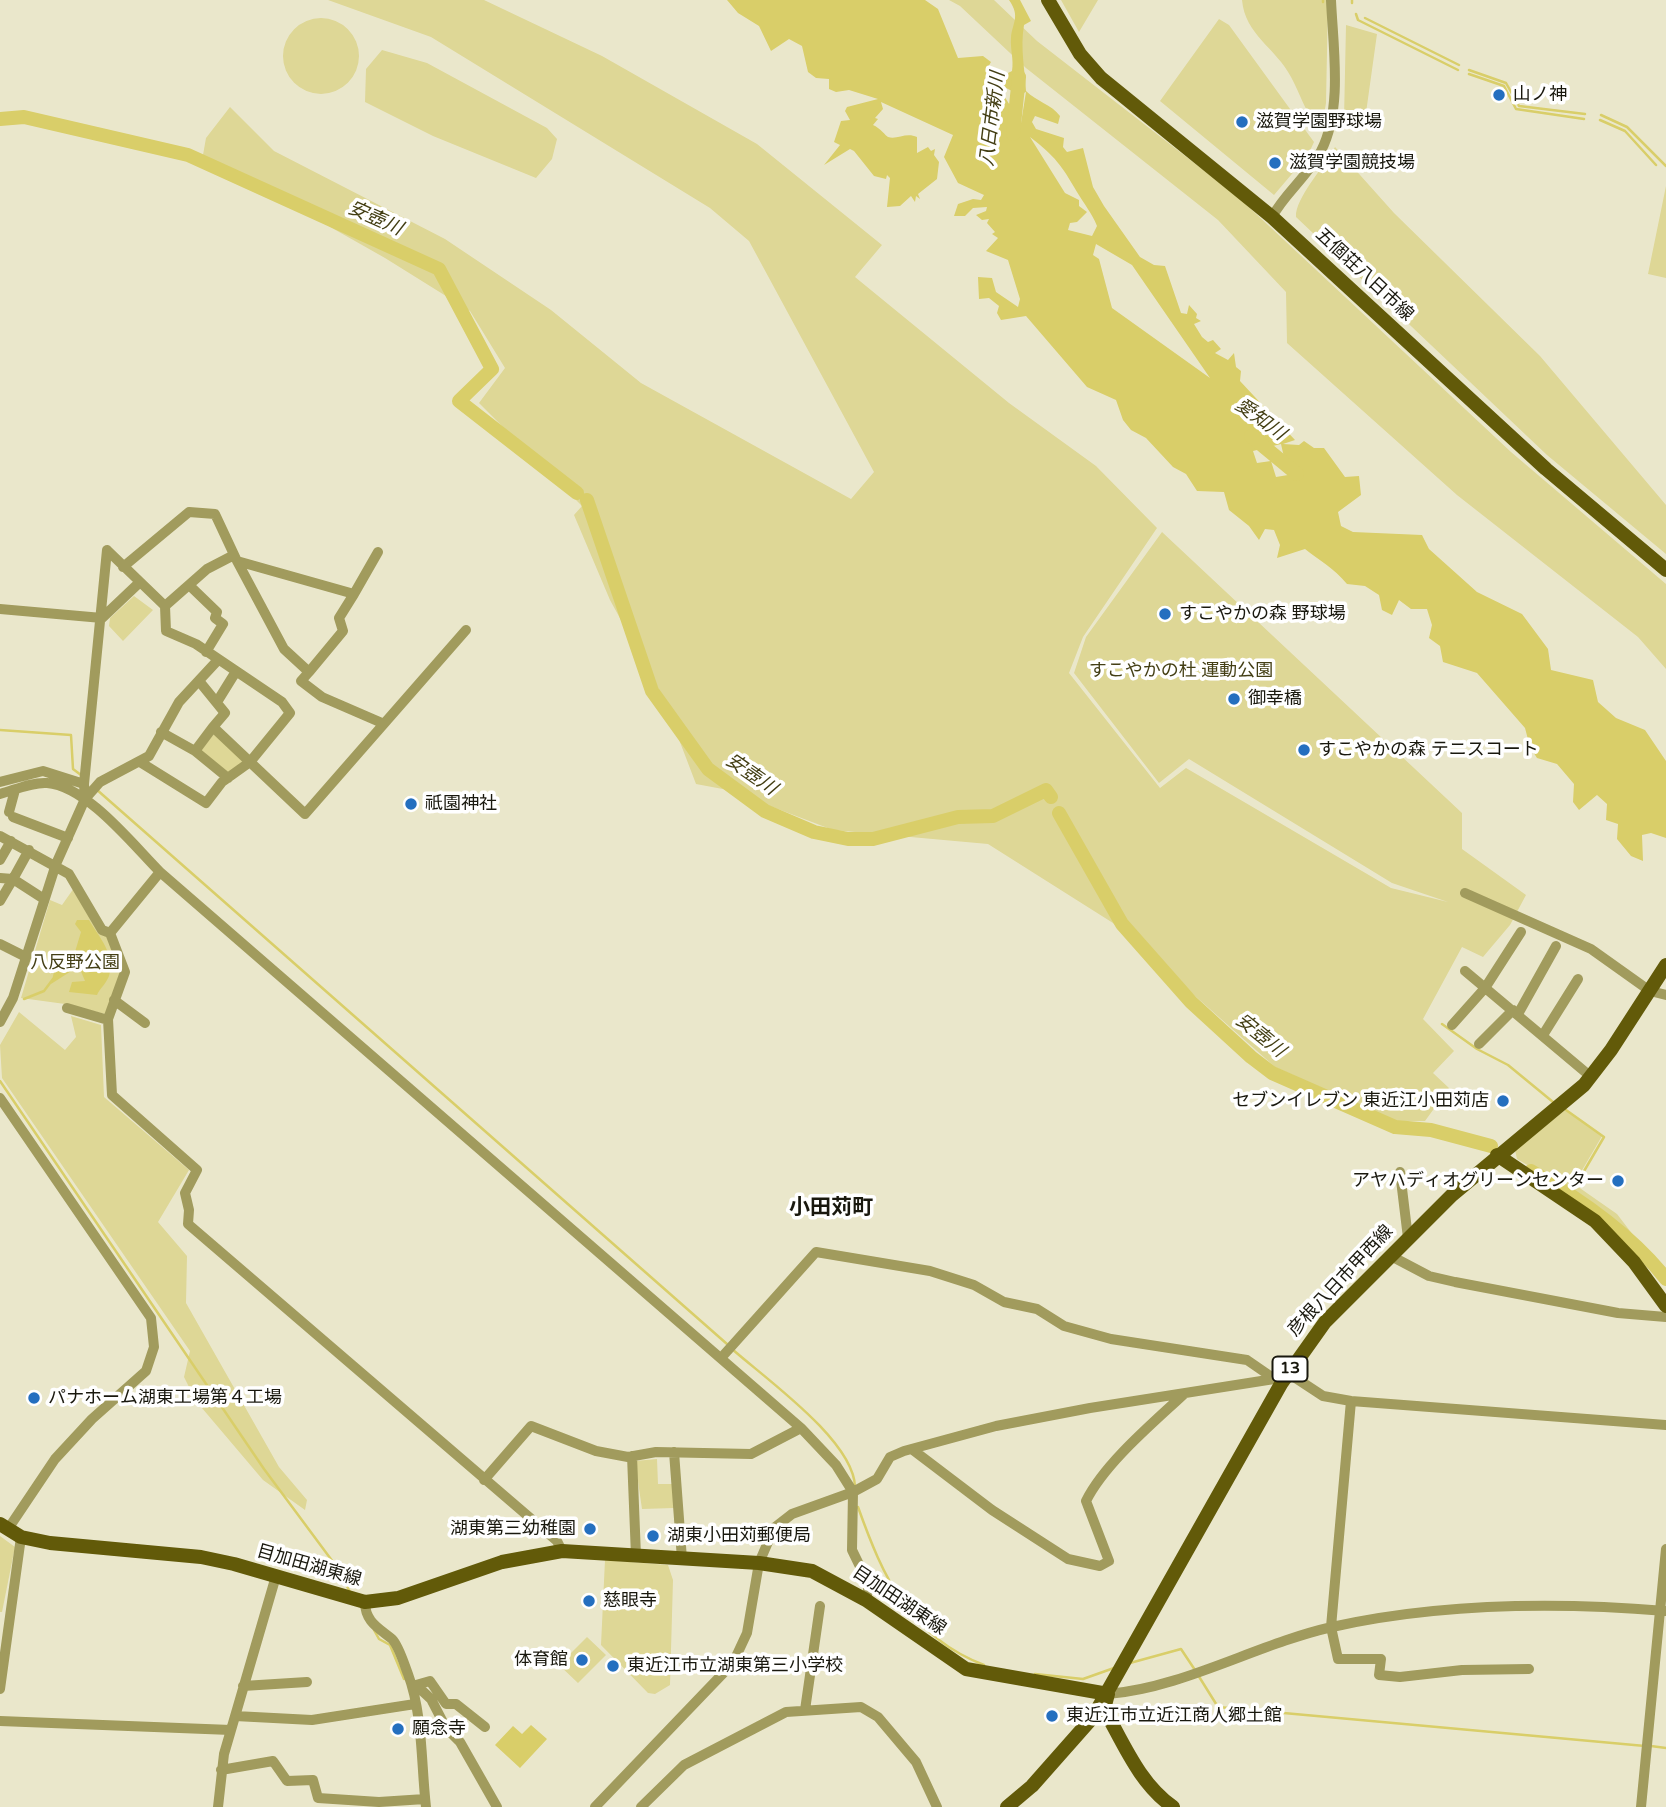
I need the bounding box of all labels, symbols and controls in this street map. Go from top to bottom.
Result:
water label: 八日市新川 [976,70,1010,168]
place label: 山ノ神 [1513,84,1567,106]
marker: 山ノ神 [1491,87,1507,103]
place label: 滋賀学園野球場 [1256,111,1382,133]
marker: 滋賀学園野球場 [1234,114,1250,130]
place label: 滋賀学園競技場 [1289,152,1415,174]
marker: 滋賀学園競技場 [1267,155,1283,171]
water label: 安壺川 [344,197,406,241]
street label: 五個荘八日市線 [1311,224,1417,326]
water label: 愛知川 [1230,394,1290,446]
place label: すこやかの森 野球場 [1179,603,1346,625]
marker: すこやかの森 野球場 [1157,606,1173,622]
park label: すこやかの杜 運動公園 [1089,660,1273,682]
place label: 御幸橋 [1248,688,1302,710]
marker: 御幸橋 [1226,691,1242,707]
place label: すこやかの森 テニスコート [1318,739,1539,761]
marker: すこやかの森 テニスコート [1296,742,1312,758]
water label: 安壺川 [721,749,781,801]
place label: 祇園神社 [425,793,497,815]
marker: 祇園神社 [403,796,419,812]
park label: 八反野公園 [30,952,120,974]
water label: 安壺川 [1231,1009,1289,1063]
place label: セブンイレブン 東近江小田苅店 [1232,1090,1489,1112]
marker: セブンイレブン 東近江小田苅店 [1495,1093,1511,1109]
place label: アヤハディオグリーンセンター [1352,1170,1604,1192]
marker: アヤハディオグリーンセンター [1610,1173,1626,1189]
district label: 小田苅町 [789,1195,873,1221]
street label: 彦根八日市甲西線 [1284,1221,1398,1341]
road number: 13 [1272,1357,1308,1382]
place label: パナホーム湖東工場第４工場 [48,1387,282,1409]
marker: パナホーム湖東工場第４工場 [26,1390,42,1406]
place label: 湖東第三幼稚園 [450,1518,576,1540]
marker: 湖東第三幼稚園 [582,1521,598,1537]
place label: 湖東小田苅郵便局 [667,1525,811,1547]
marker: 湖東小田苅郵便局 [645,1528,661,1544]
street label: 目加田湖東線 [254,1541,364,1591]
street label: 目加田湖東線 [848,1562,950,1640]
place label: 慈眼寺 [603,1590,657,1612]
marker: 慈眼寺 [581,1593,597,1609]
place label: 体育館 [514,1649,568,1671]
marker: 体育館 [574,1652,590,1668]
place label: 東近江市立湖東第三小学校 [627,1655,843,1677]
marker: 東近江市立湖東第三小学校 [605,1658,621,1674]
place label: 東近江市立近江商人郷土館 [1066,1705,1282,1727]
marker: 東近江市立近江商人郷土館 [1044,1708,1060,1724]
place label: 願念寺 [412,1718,466,1740]
marker: 願念寺 [390,1721,406,1737]

